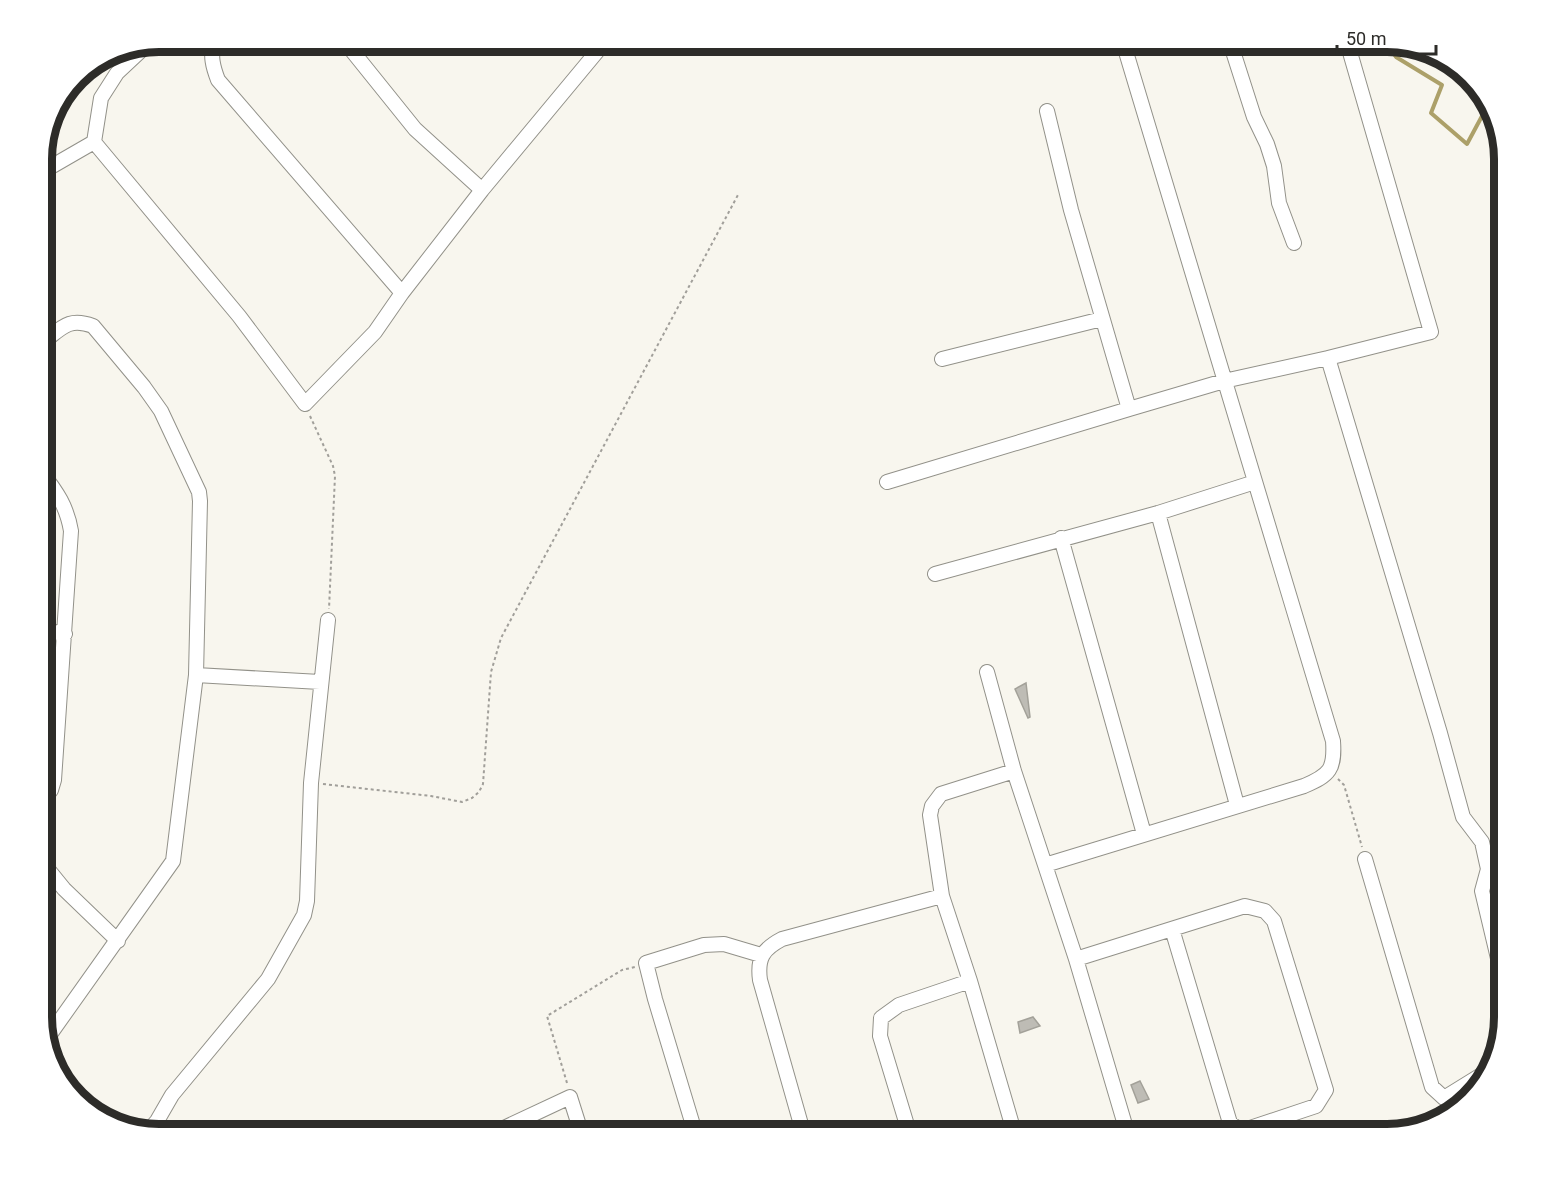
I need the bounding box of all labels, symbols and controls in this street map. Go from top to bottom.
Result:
scale bar [1337,18,1436,56]
text: 50 m [1346,28,1386,49]

